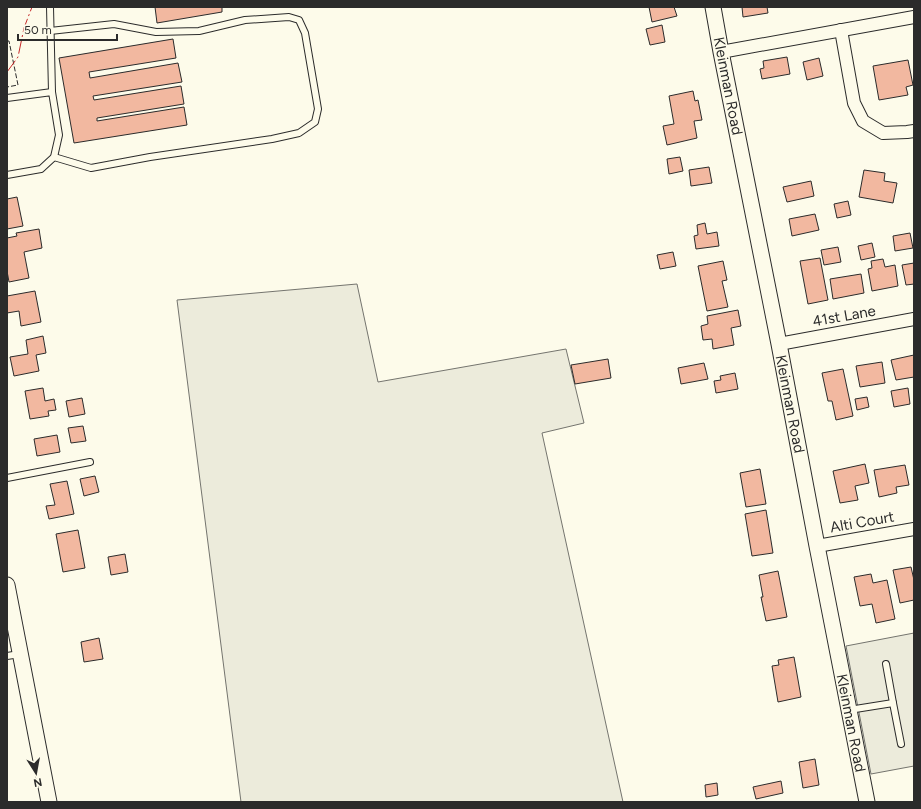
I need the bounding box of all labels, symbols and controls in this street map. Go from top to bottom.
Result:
scale bar [18,16,117,42]
text: 50 m [24,23,52,37]
street label: Kleinman Road [710,35,746,137]
street label: 41st Lane [811,302,877,330]
street label: Kleinman Road [772,353,808,455]
street label: Alti Court [828,507,896,537]
street label: Kleinman Road [833,672,869,774]
north arrow [16,753,56,793]
text: N [32,775,43,790]

